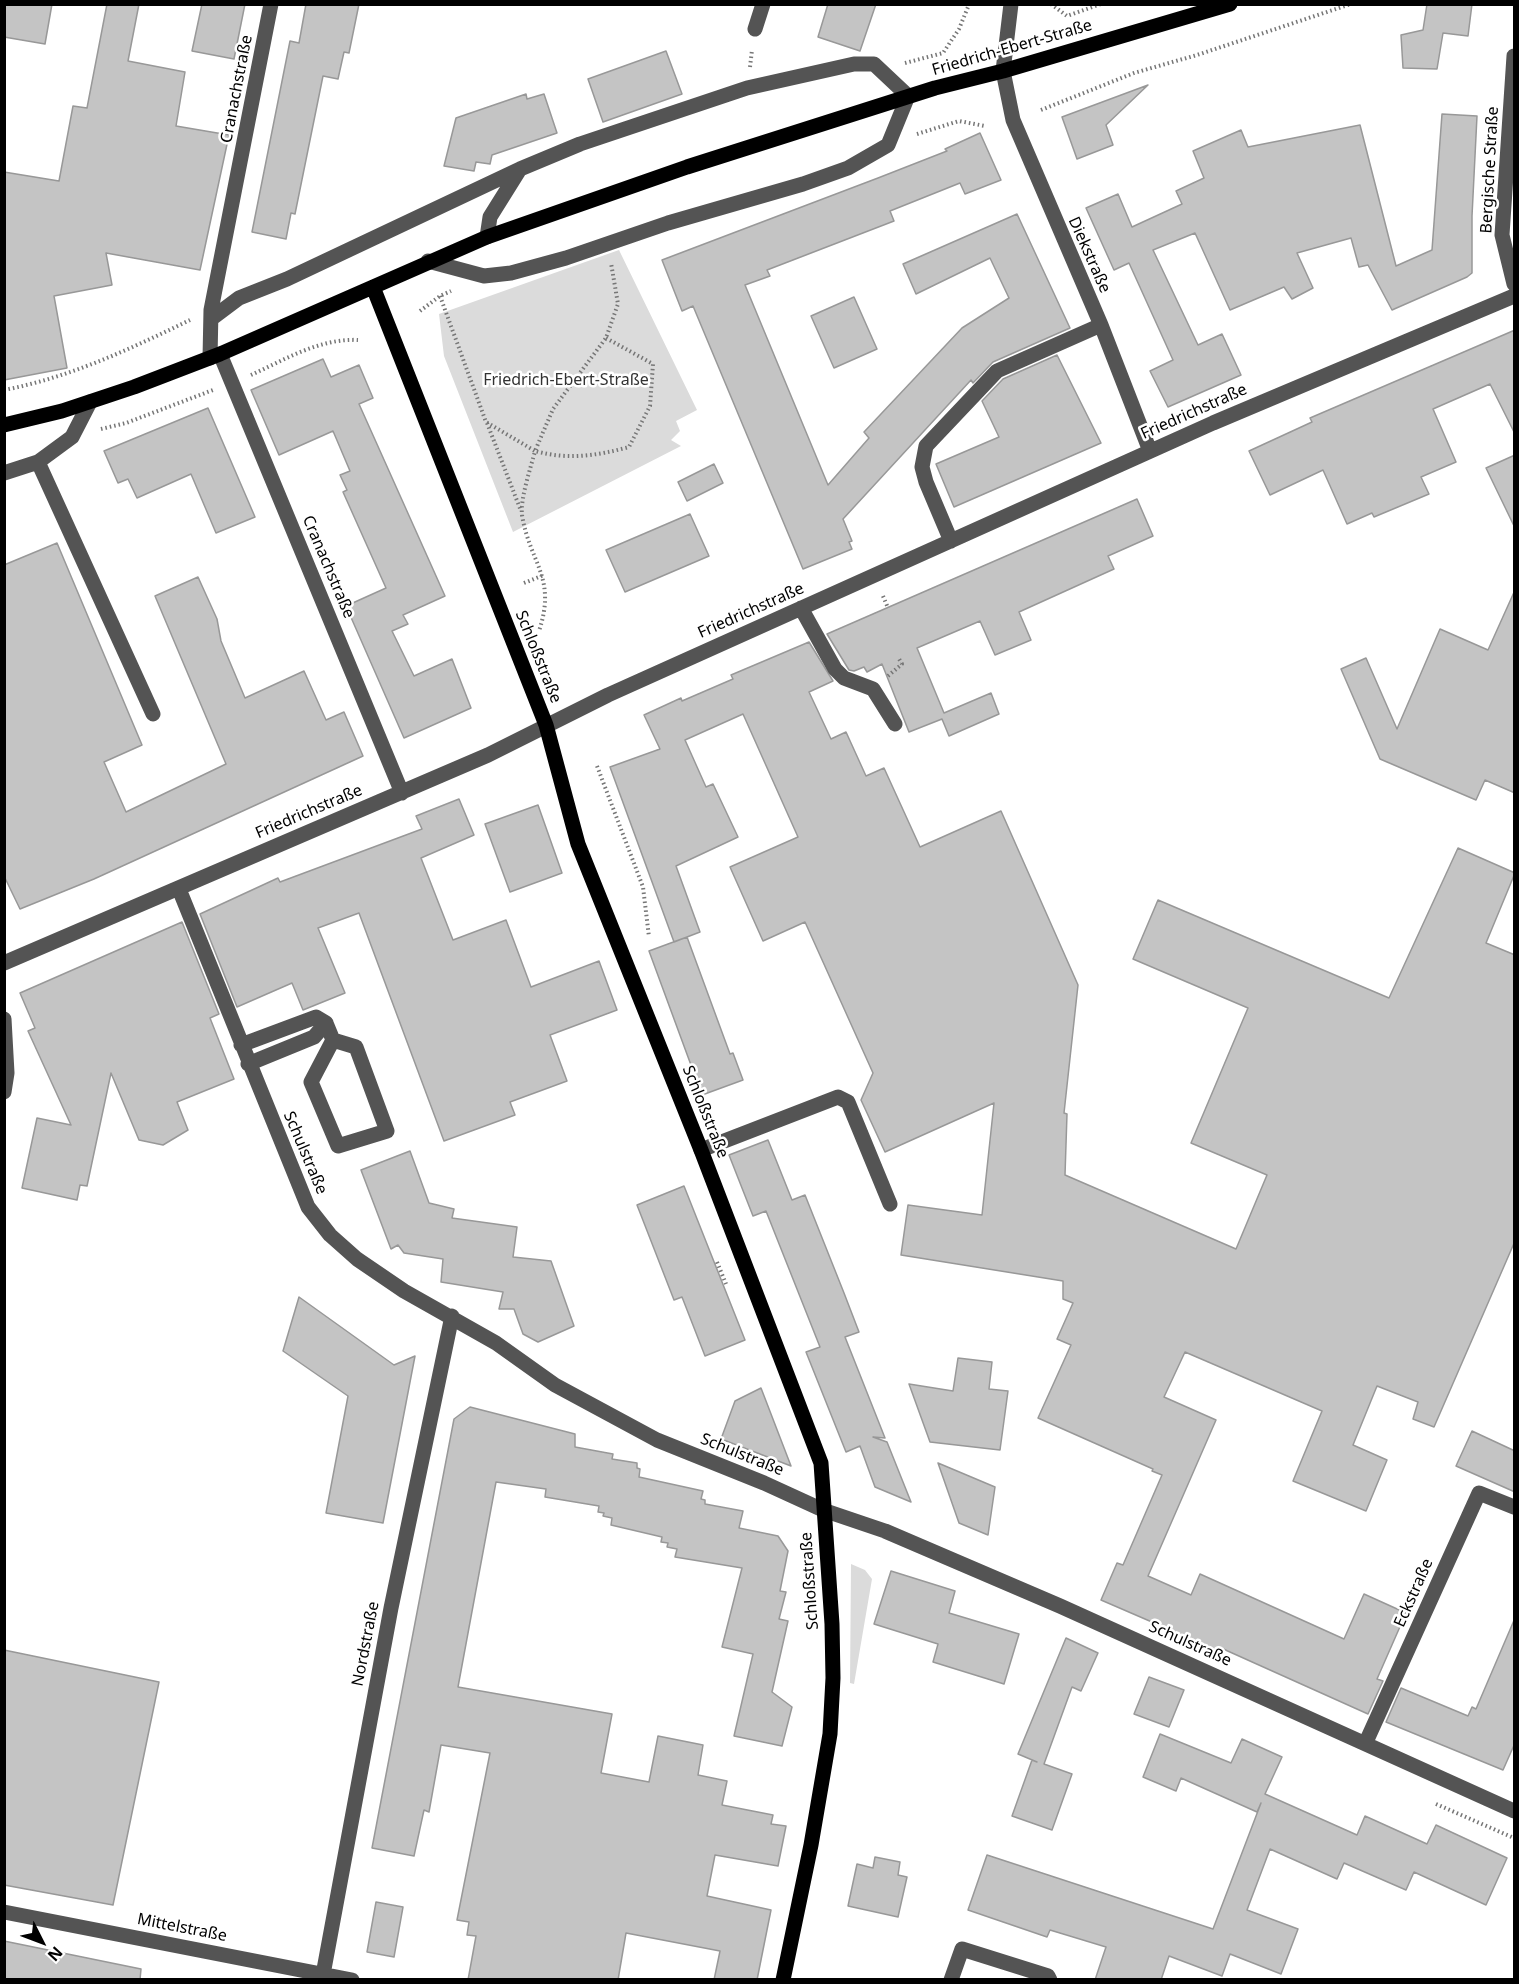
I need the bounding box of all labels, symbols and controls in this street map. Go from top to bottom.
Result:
street label: Friedrich-Ebert-Straße [930,16,1094,80]
street label: Cranachstraße [217,33,257,145]
street label: Bergische Straße [1477,106,1503,234]
street label: Diekstraße [1064,214,1114,296]
park label: Friedrich-Ebert-Straße [483,370,649,390]
street label: Friedrichstraße [1138,380,1250,444]
street label: Cranachstraße [298,513,358,621]
street label: Friedrichstraße [695,579,807,643]
street label: Schloßstraße [511,608,565,706]
street label: Friedrichstraße [253,781,365,843]
street label: Schloßstraße [678,1063,732,1161]
street label: Schulstraße [279,1109,331,1197]
street label: Schulstraße [698,1430,786,1480]
street label: Schloßstraße [797,1531,823,1631]
street label: Eckstraße [1390,1556,1438,1630]
street label: Nordstraße [348,1600,384,1688]
street label: Schulstraße [1146,1617,1234,1671]
street label: Mittelstraße [135,1910,229,1946]
north arrow [12,1912,72,1972]
text: N [43,1942,68,1966]

